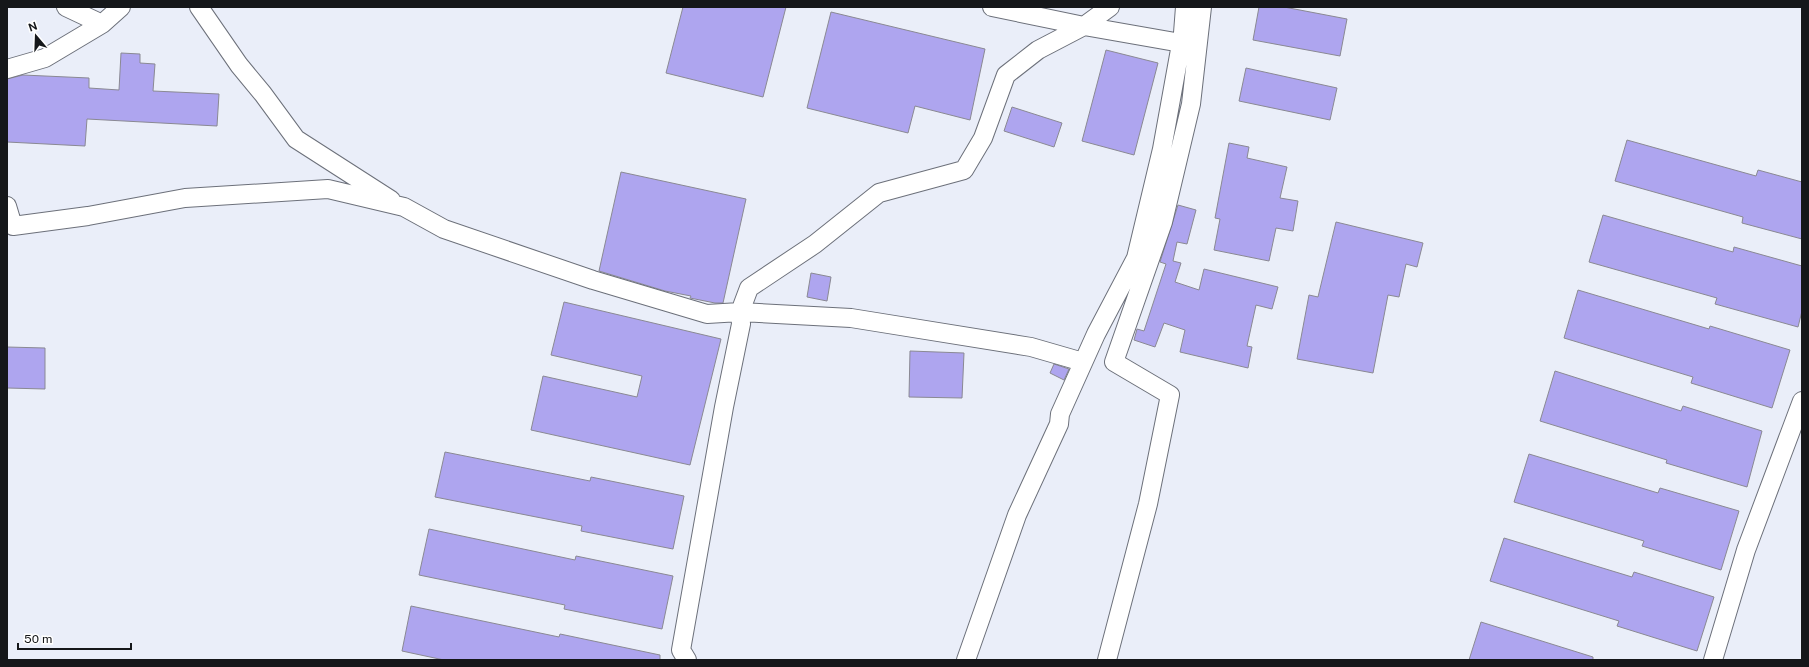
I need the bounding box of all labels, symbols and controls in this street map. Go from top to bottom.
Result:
north arrow [16,16,56,56]
text: N [27,19,39,34]
scale bar [18,625,131,651]
text: 50 m [24,632,52,646]

